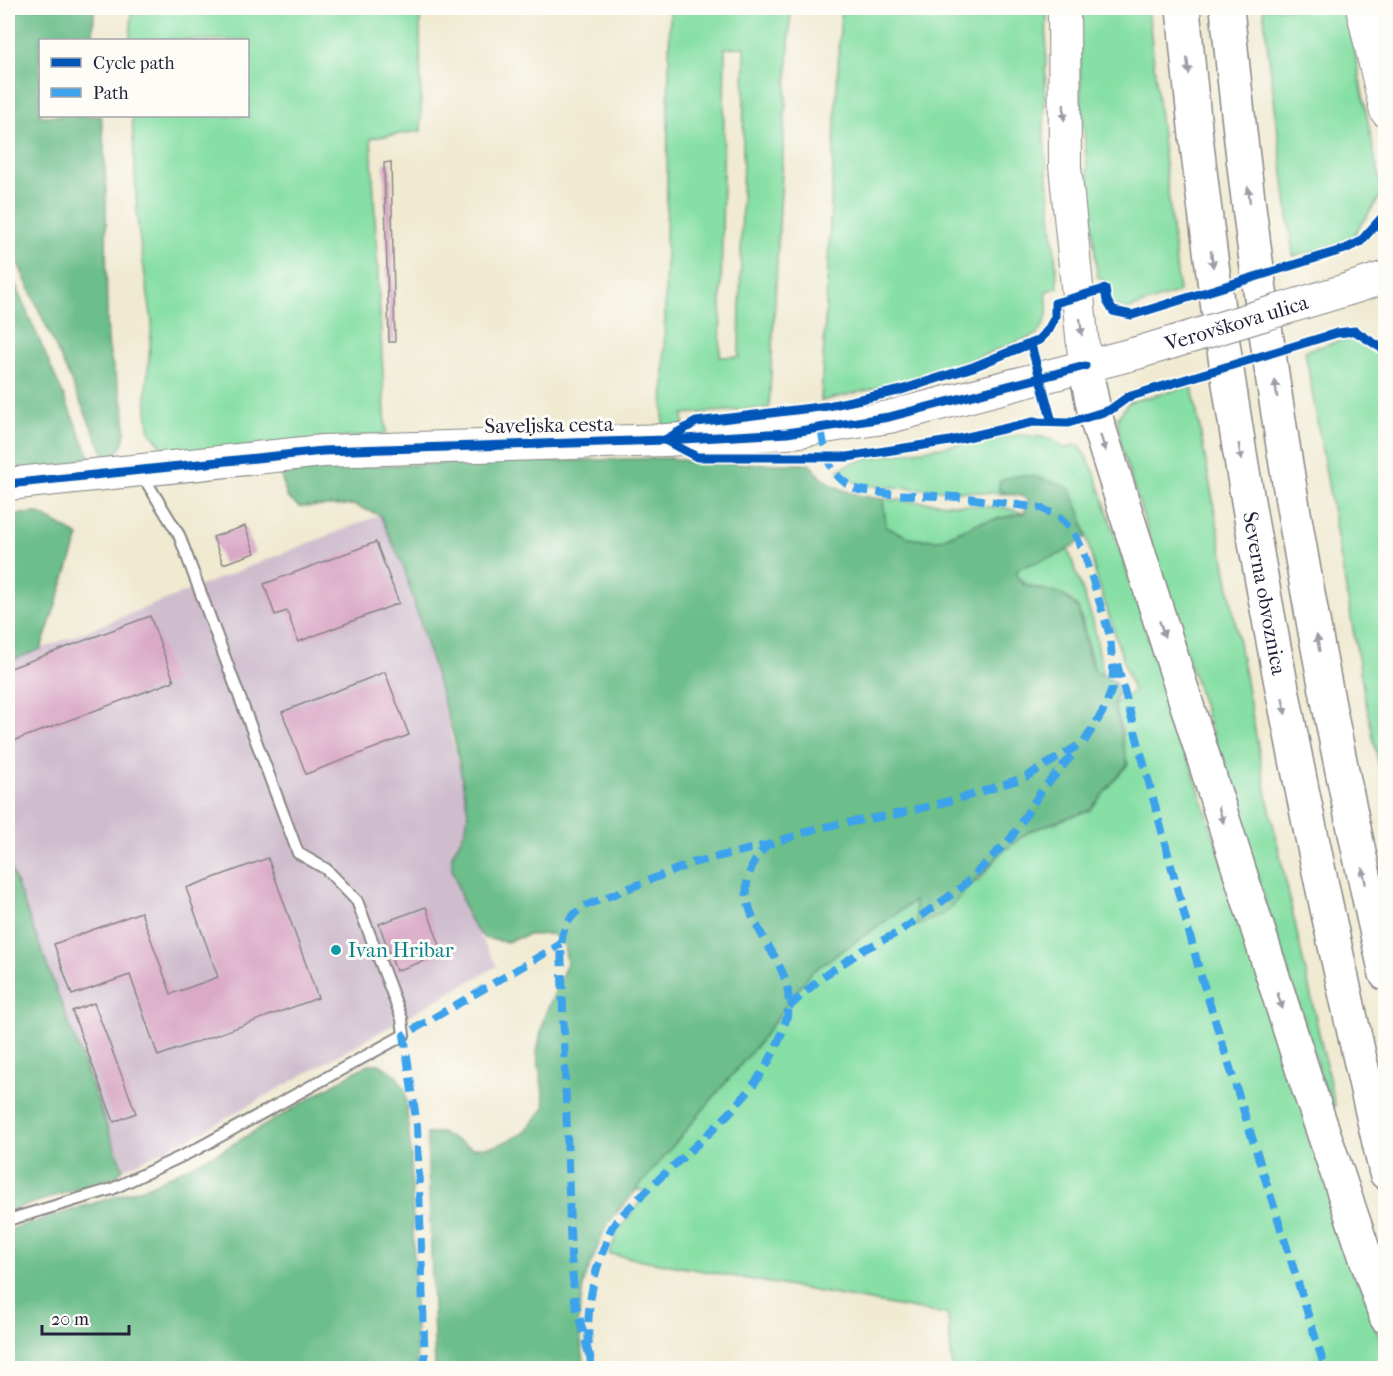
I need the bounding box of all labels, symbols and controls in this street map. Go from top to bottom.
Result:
legend [39,39,249,117]
text: Cycle path [93,53,174,74]
one-way arrow [1183,56,1193,75]
text: Path [93,83,129,104]
one-way arrow [1059,102,1069,121]
one-way arrow [1245,186,1254,205]
one-way arrow [1207,250,1217,269]
street label: Verovškova ulica [1161,290,1311,356]
one-way arrow [1076,317,1086,336]
one-way arrow [1271,379,1280,398]
street label: Saveljska cesta [484,412,614,438]
one-way arrow [1099,434,1109,452]
one-way arrow [1236,443,1245,462]
street label: Severna obvoznica [1238,510,1291,677]
one-way arrow [1158,620,1168,638]
one-way arrow [1313,634,1322,653]
one-way arrow [1280,697,1289,716]
one-way arrow [1217,806,1227,824]
one-way arrow [1359,866,1368,885]
place label: Ivan Hribar [348,938,454,962]
marker: Ivan Hribar [329,943,343,957]
one-way arrow [1276,992,1285,1010]
scale bar [42,1298,129,1336]
text: 20 m [51,1309,89,1330]

